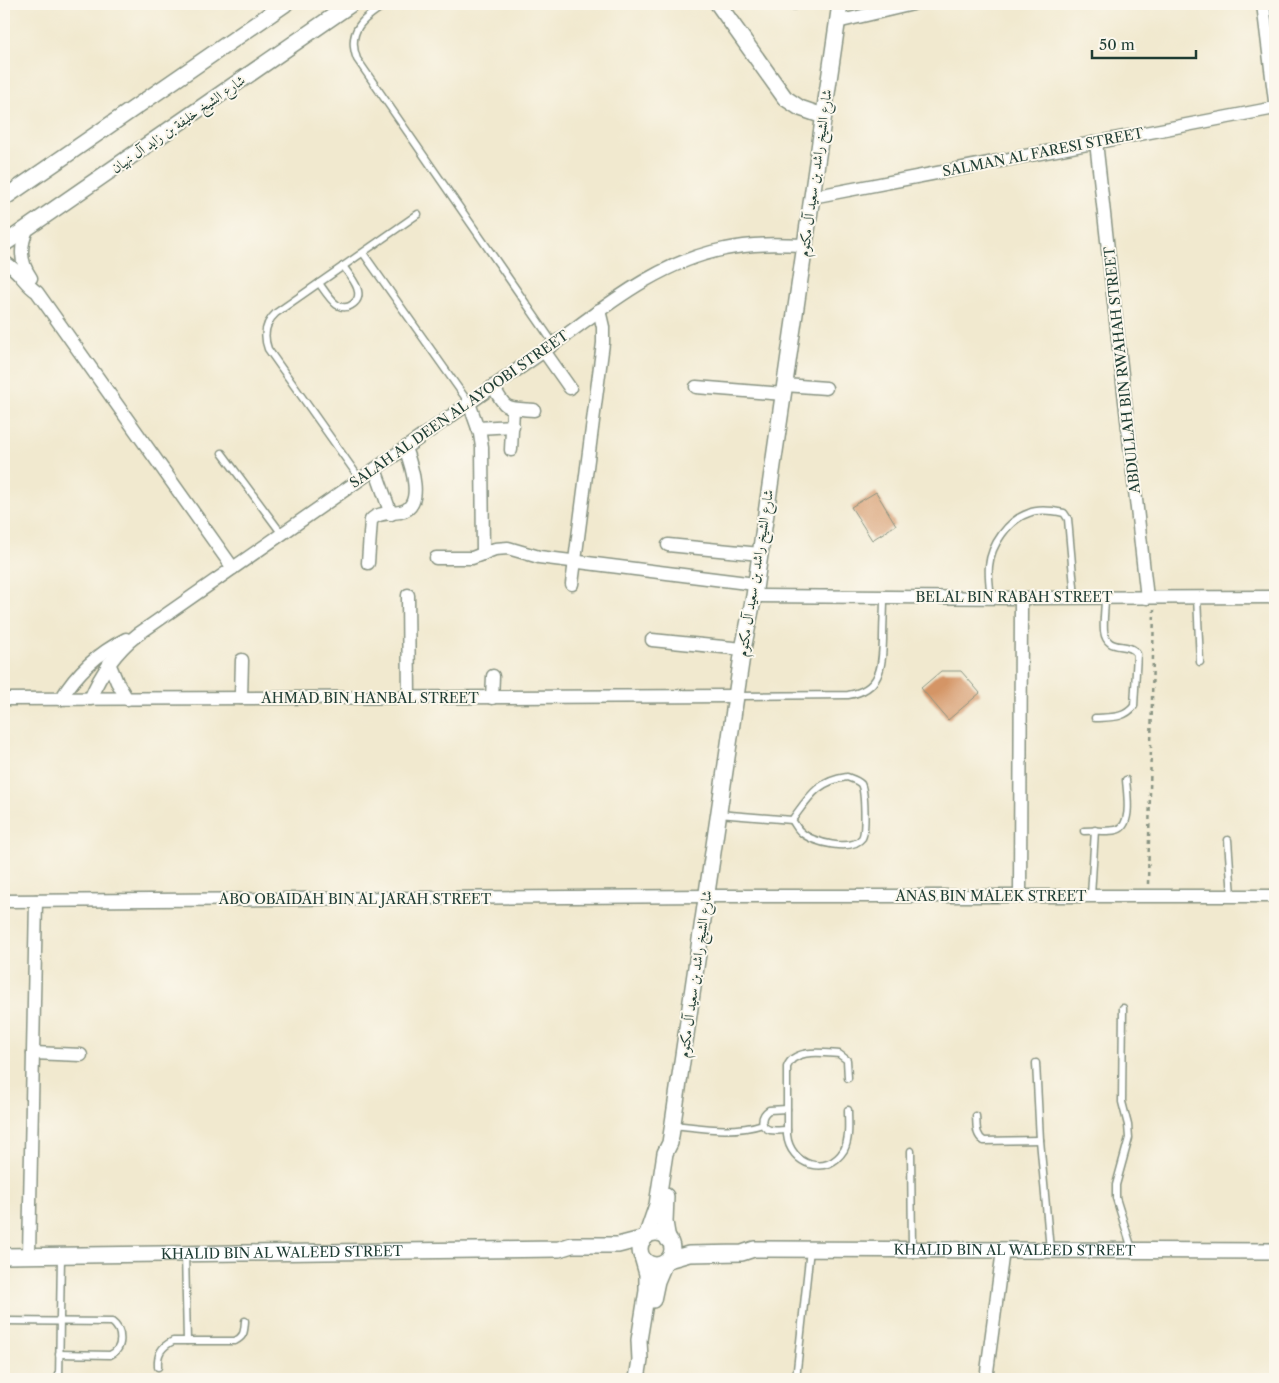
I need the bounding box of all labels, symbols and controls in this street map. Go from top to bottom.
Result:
scale bar [1092,28,1195,60]
text: 50 m [1099,35,1135,54]
street label: شارع الشيخ خليفة بن زايد آل نهيان [108,71,251,180]
street label: شارع الشيخ راشد بن سعيد آل مكتوم [794,88,840,258]
street label: SALMAN AL FARESI STREET [941,124,1146,180]
street label: ABDULLAH BIN RWAHAH STREET [1100,245,1144,495]
street label: SALAH AL DEEN AL AYOOBI STREET [346,326,572,492]
street label: شارع الشيخ راشد بن سعيد آل مكتوم [733,488,781,658]
street label: BELAL BIN RABAH STREET [916,588,1113,606]
street label: AHMAD BIN HANBAL STREET [260,689,479,707]
street label: ANAS BIN MALEK STREET [894,887,1087,905]
street label: شارع الشيخ راشد بن سعيد آل مكتوم [674,889,720,1059]
street label: ABO OBAIDAH BIN AL JARAH STREET [218,890,492,908]
street label: KHALID BIN AL WALEED STREET [893,1241,1136,1259]
street label: KHALID BIN AL WALEED STREET [161,1242,404,1263]

